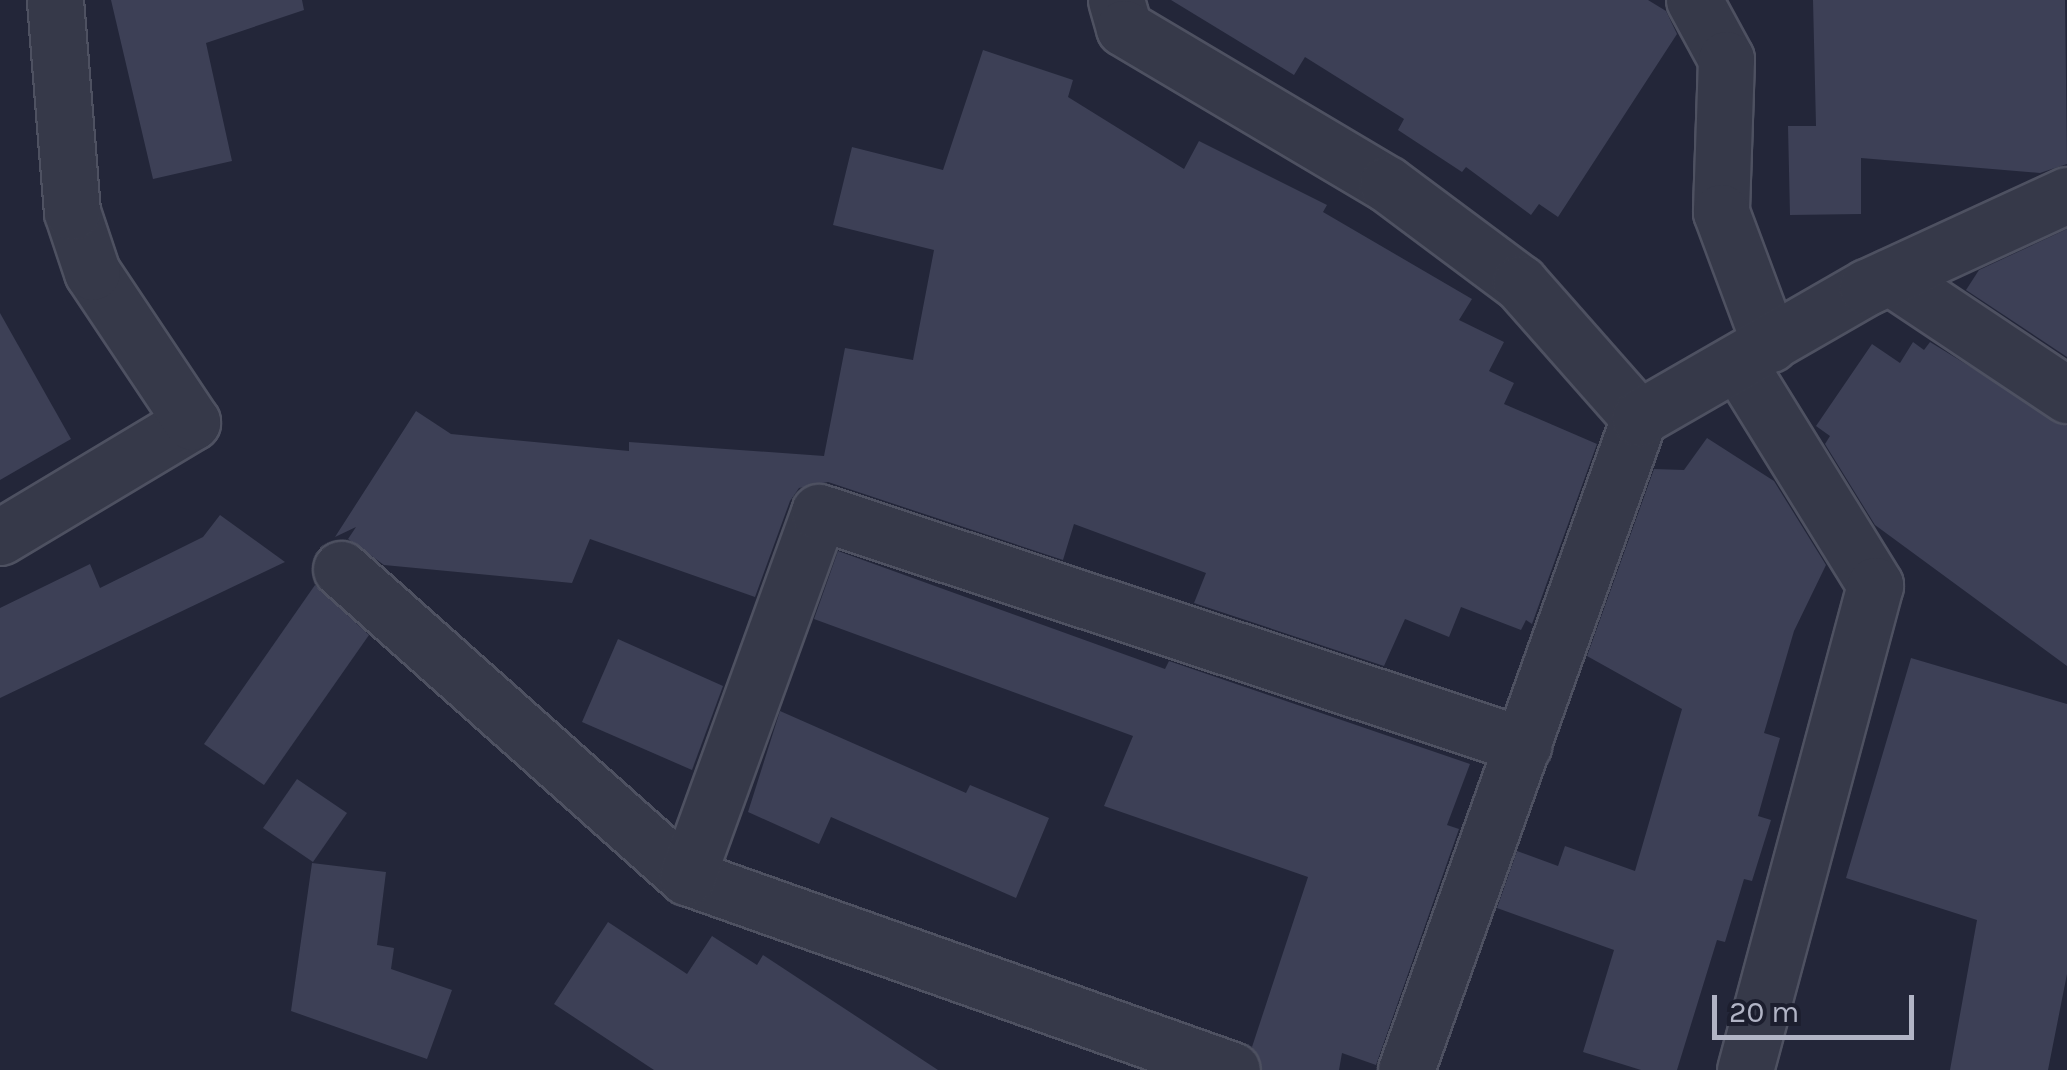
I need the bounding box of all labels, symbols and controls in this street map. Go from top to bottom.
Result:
scale bar [1717,975,1920,1037]
text: 20 m [1729,994,1799,1030]

